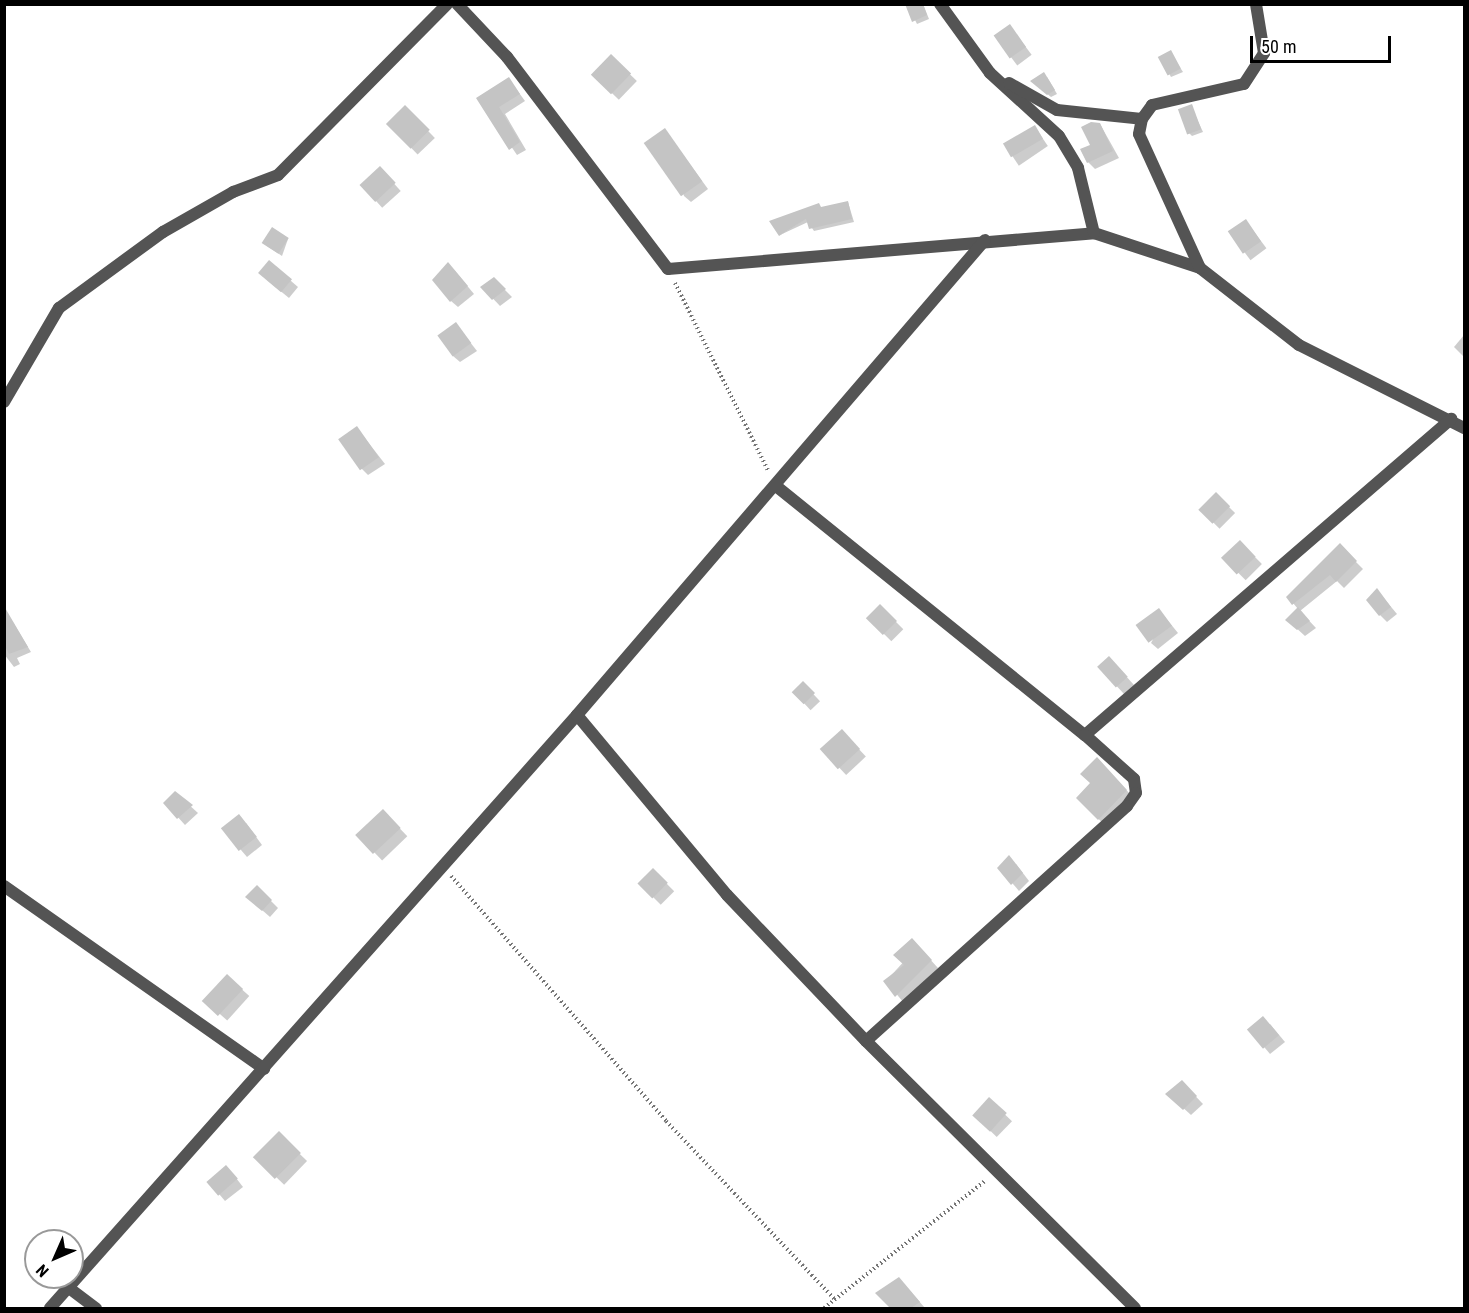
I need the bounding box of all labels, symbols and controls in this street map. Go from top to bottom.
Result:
scale bar [1253,24,1394,62]
text: 50 m [1261,36,1296,57]
north arrow [24,1229,84,1289]
text: N [32,1260,53,1281]

